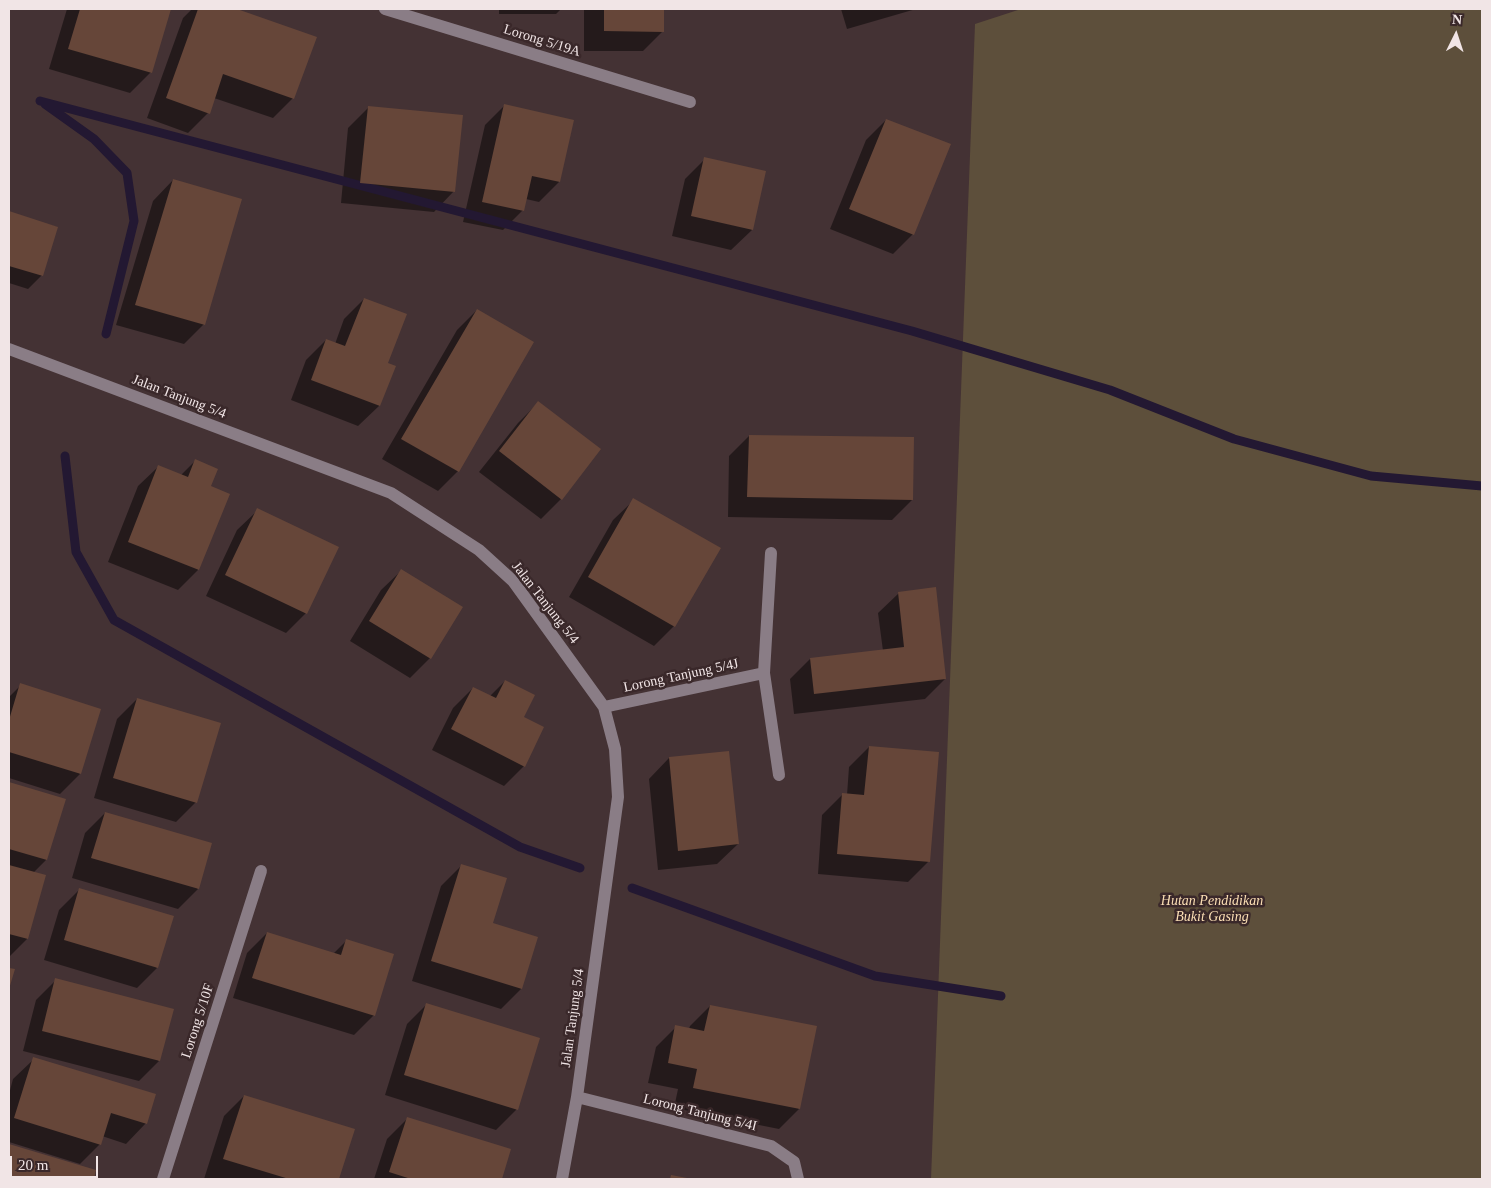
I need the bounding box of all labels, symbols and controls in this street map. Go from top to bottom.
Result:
north arrow [1431,10,1481,60]
text: N [1452,12,1463,27]
street label: Lorong 5/19A [501,21,583,61]
street label: Jalan Tanjung 5/4 [130,371,228,423]
street label: Jalan Tanjung 5/4 [508,559,582,647]
street label: Lorong Tanjung 5/4J [622,656,740,696]
park label: Hutan Pendidikan Bukit Gasing [1161,893,1263,926]
street label: Jalan Tanjung 5/4 [558,968,588,1068]
street label: Lorong 5/10F [178,982,218,1060]
street label: Lorong Tanjung 5/4I [641,1091,759,1135]
scale bar [12,1146,100,1178]
text: 20 m [18,1157,48,1173]

